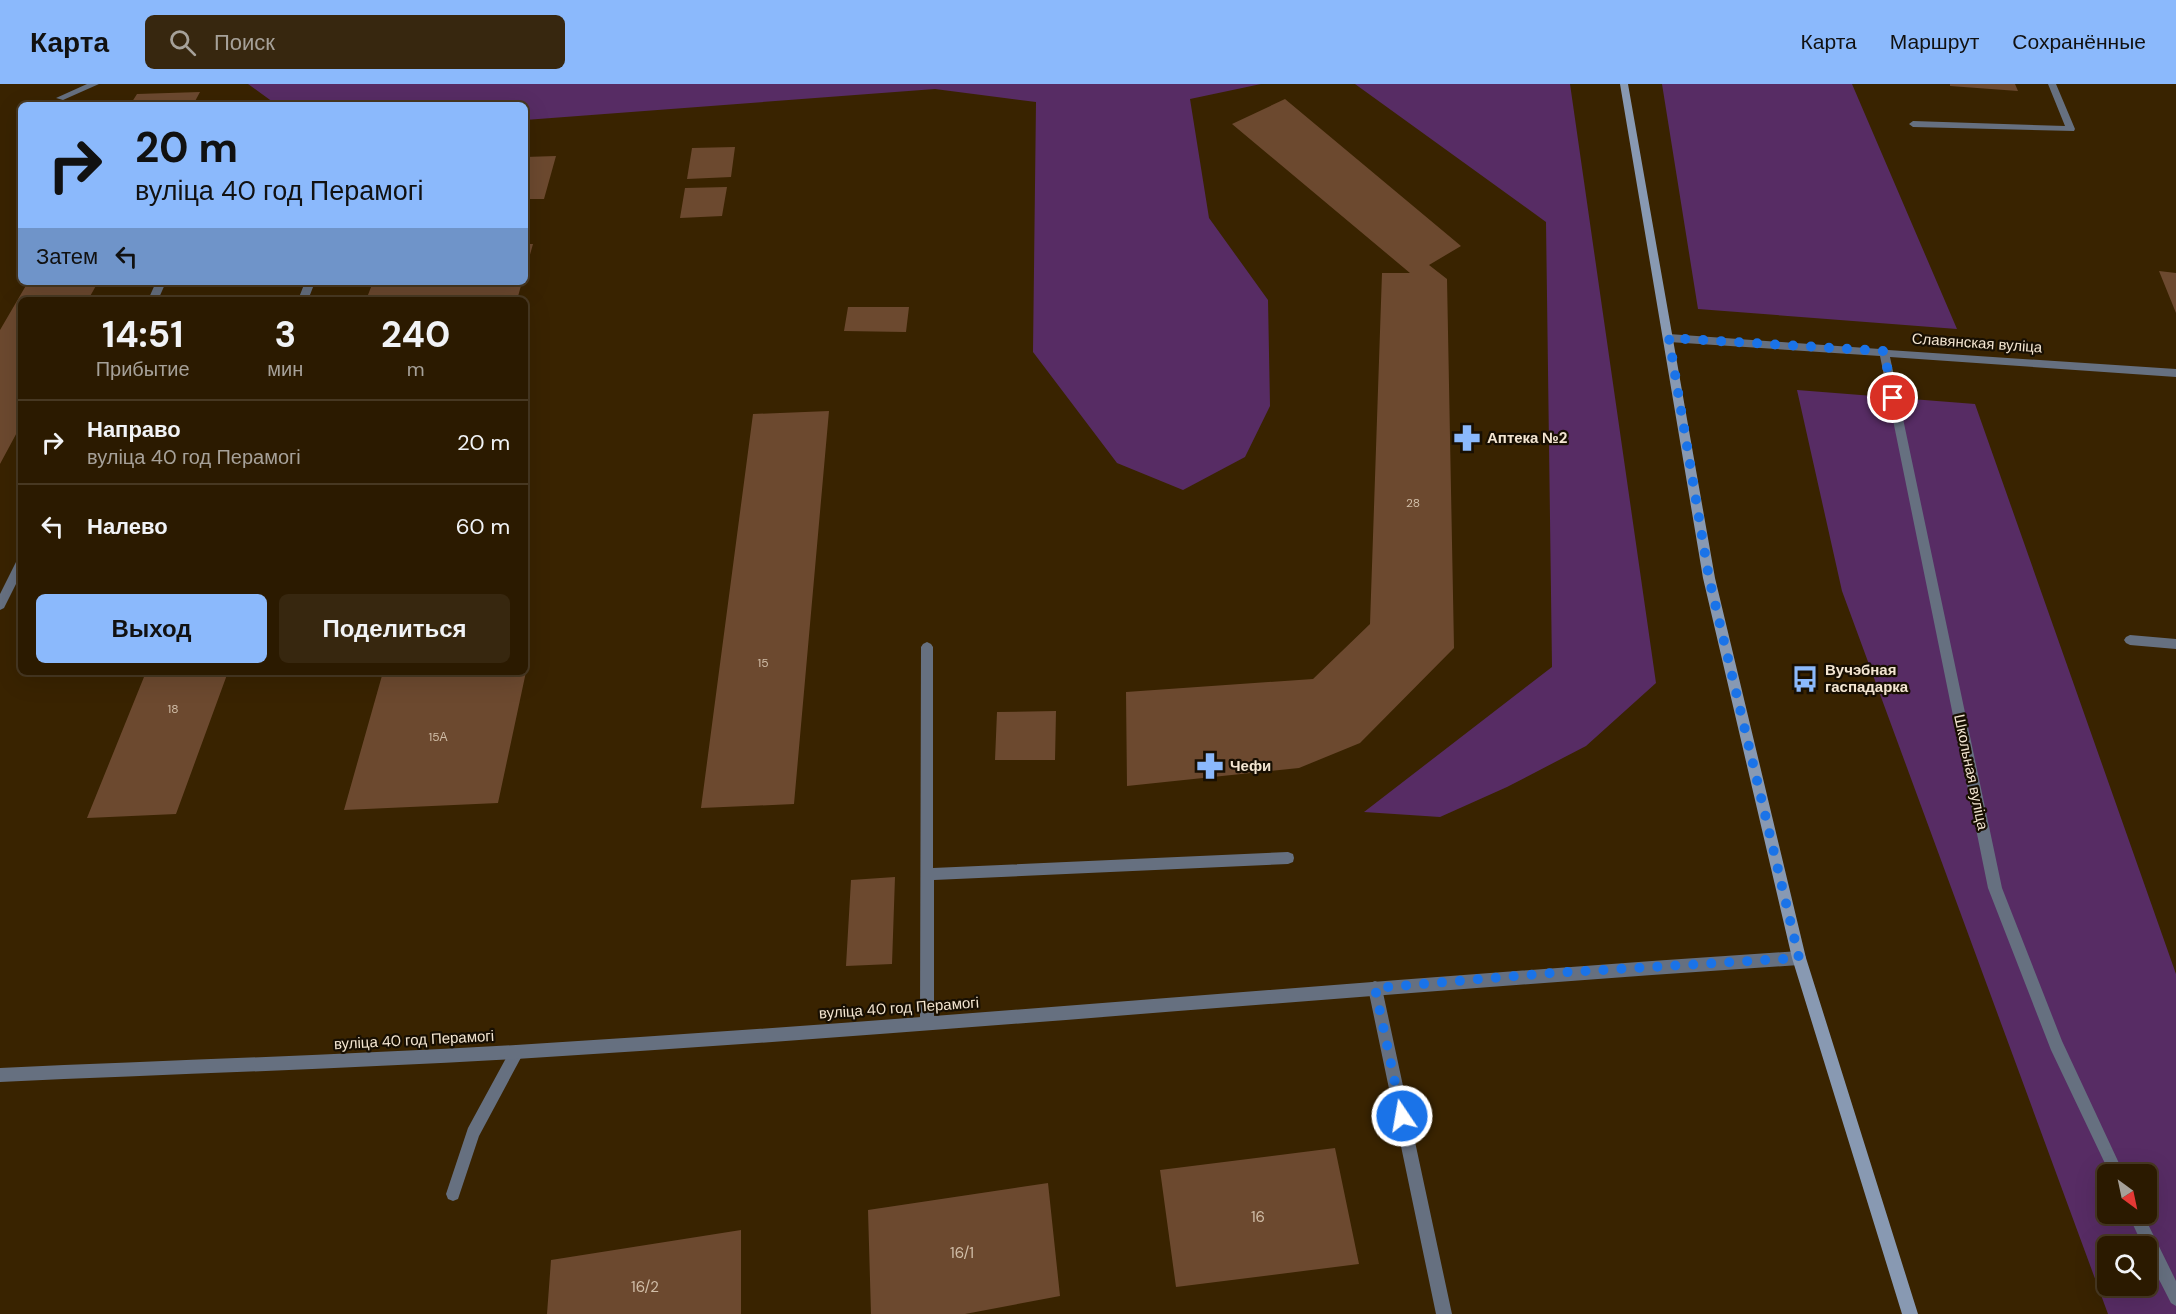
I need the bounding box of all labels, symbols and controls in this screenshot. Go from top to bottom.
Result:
search box [145,15,565,69]
text: Карта [30,24,109,61]
icon: search [166,26,199,59]
text: Поиск [214,28,275,57]
text: Карта [1801,28,1857,56]
text: Маршрут [1890,28,1979,56]
text: Сохранённые [2012,28,2146,56]
text: 20 m [135,120,238,175]
icon: right [36,126,114,204]
text: вуліца 40 год Перамогі [135,173,424,208]
icon: left [110,240,143,273]
text: Затем [36,242,98,271]
text: 14:51 [102,311,183,358]
text: 3 [274,311,296,358]
text: 240 [381,311,450,358]
street label: Славянская вуліца [1911,328,2044,358]
text: Прибытие [96,356,190,382]
text: мин [267,356,303,382]
text: m [407,356,425,382]
pin [1867,372,1918,423]
icon: arrive [1876,381,1909,414]
text: Направо [87,415,181,444]
pharmacy icon: Аптека №2 [1452,423,1482,453]
icon: right [36,426,69,459]
text: 20 m [457,428,510,457]
place label: Аптека №2 [1487,428,1568,448]
text: вуліца 40 год Перамогі [87,444,301,470]
house number: 28 [1406,495,1420,511]
icon: left [36,510,69,543]
text: Налево [87,512,168,541]
text: 60 m [456,512,510,541]
button: Выход [36,594,267,663]
button: Поделиться [279,594,510,663]
house number: 15 [757,655,769,671]
place label: Вучэбная гаспадарка [1825,660,1909,697]
bus stop icon: Вучэбная гаспадарка [1790,664,1820,694]
house number: 18 [167,701,179,717]
street label: Школьная вуліца [1949,712,1993,832]
house number: 15А [428,729,448,745]
pharmacy icon: Чефи [1195,751,1225,781]
place label: Чефи [1230,756,1271,776]
street label: вуліца 40 год Перамогі [818,992,980,1024]
street label: вуліца 40 год Перамогі [333,1026,495,1054]
position arrow [1370,1084,1434,1148]
north arrow [2097,1164,2157,1224]
map controls [2097,1164,2157,1296]
house number: 16 [1251,1207,1265,1227]
button: search [2097,1236,2157,1296]
house number: 16/1 [950,1243,974,1263]
house number: 16/2 [631,1277,659,1297]

